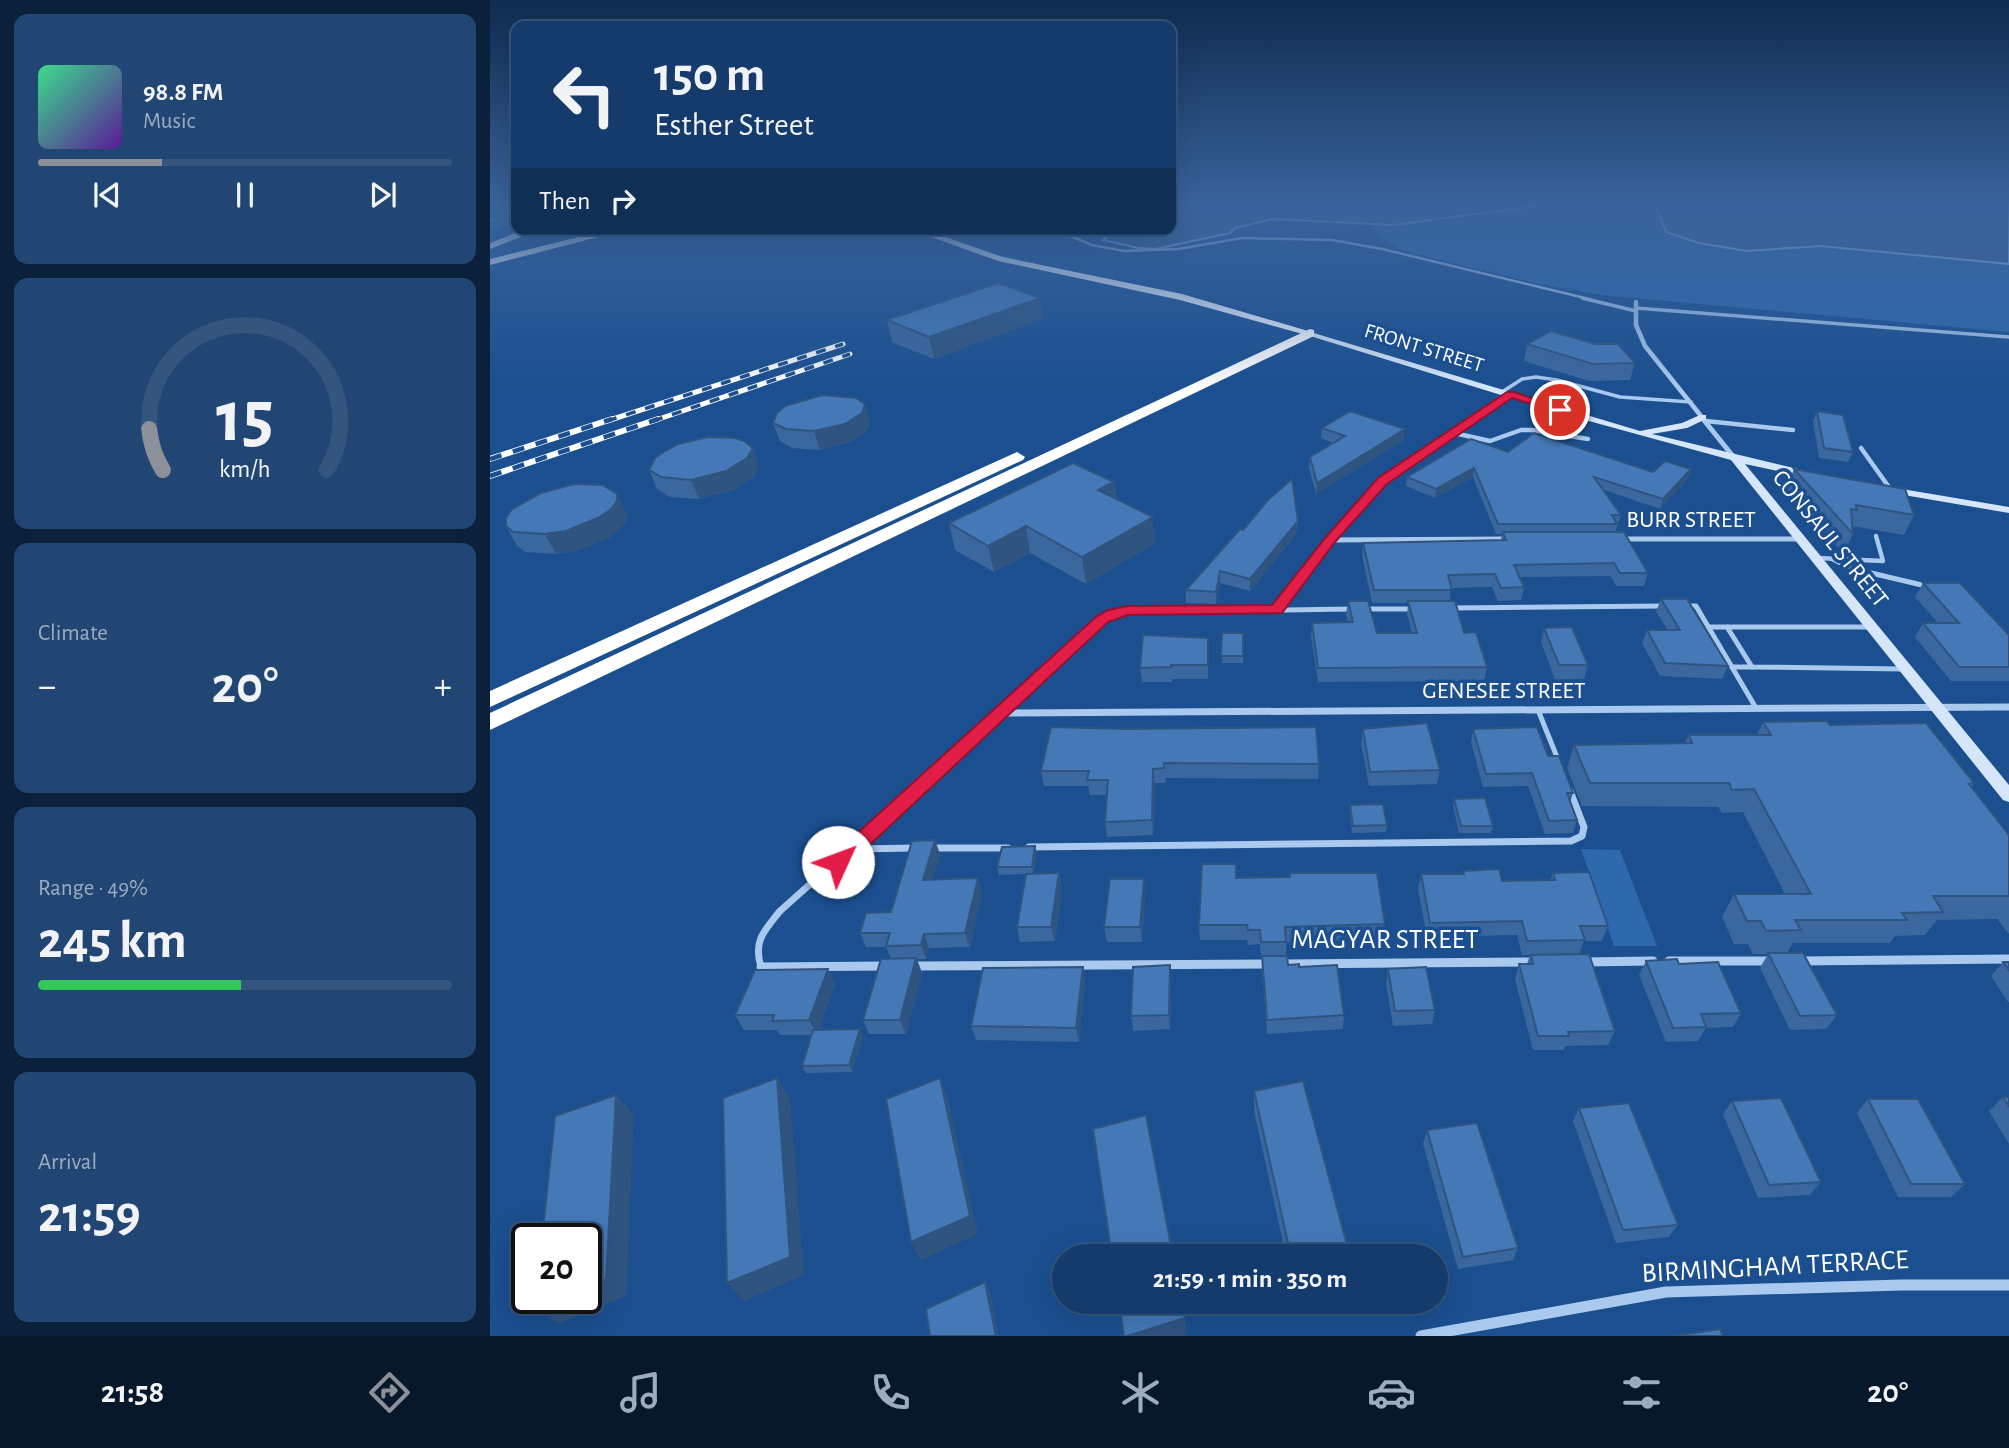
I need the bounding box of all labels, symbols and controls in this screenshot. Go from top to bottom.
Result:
icon: left [539,49,630,140]
text: 150 m [654,51,765,100]
text: 98.8 FM [143,79,223,105]
text: Esther Street [654,109,814,141]
text: Music [143,110,195,133]
icon: previous [88,176,126,214]
icon: pause [226,176,264,214]
icon: next [364,176,402,214]
icon: right [604,182,642,220]
text: Then [539,188,590,214]
street label: FRONT STREET [1362,320,1486,376]
pin [1530,380,1590,440]
text: 15 [216,382,274,455]
icon: arrive [1541,391,1579,429]
text: km/h [219,456,271,481]
street label: CONSAUL STREET [1768,466,1893,612]
street label: BURR STREET [1626,508,1756,532]
text: Climate [38,622,108,645]
text: 20° [212,660,278,712]
text: − [38,668,56,706]
text: + [434,668,452,706]
street label: GENESEE STREET [1422,679,1586,703]
position arrow [801,825,875,899]
text: Range · 49% [38,877,148,900]
text: 245 km [38,915,187,967]
street label: MAGYAR STREET [1291,926,1479,954]
text: Arrival [38,1151,97,1174]
text: 21:59 [38,1189,141,1241]
speed limit sign: 20 [511,1223,602,1314]
street label: BIRMINGHAM TERRACE [1641,1246,1909,1288]
text: 21:59 · 1 min · 350 m [1153,1266,1347,1292]
icon: directions [365,1368,414,1417]
icon: music [616,1368,665,1417]
icon: phone [866,1368,915,1417]
icon: climate [1116,1368,1165,1417]
icon: car [1367,1368,1416,1417]
icon: filters [1617,1368,1666,1417]
text: 21:58 [101,1376,164,1408]
text: 20° [1867,1376,1908,1408]

